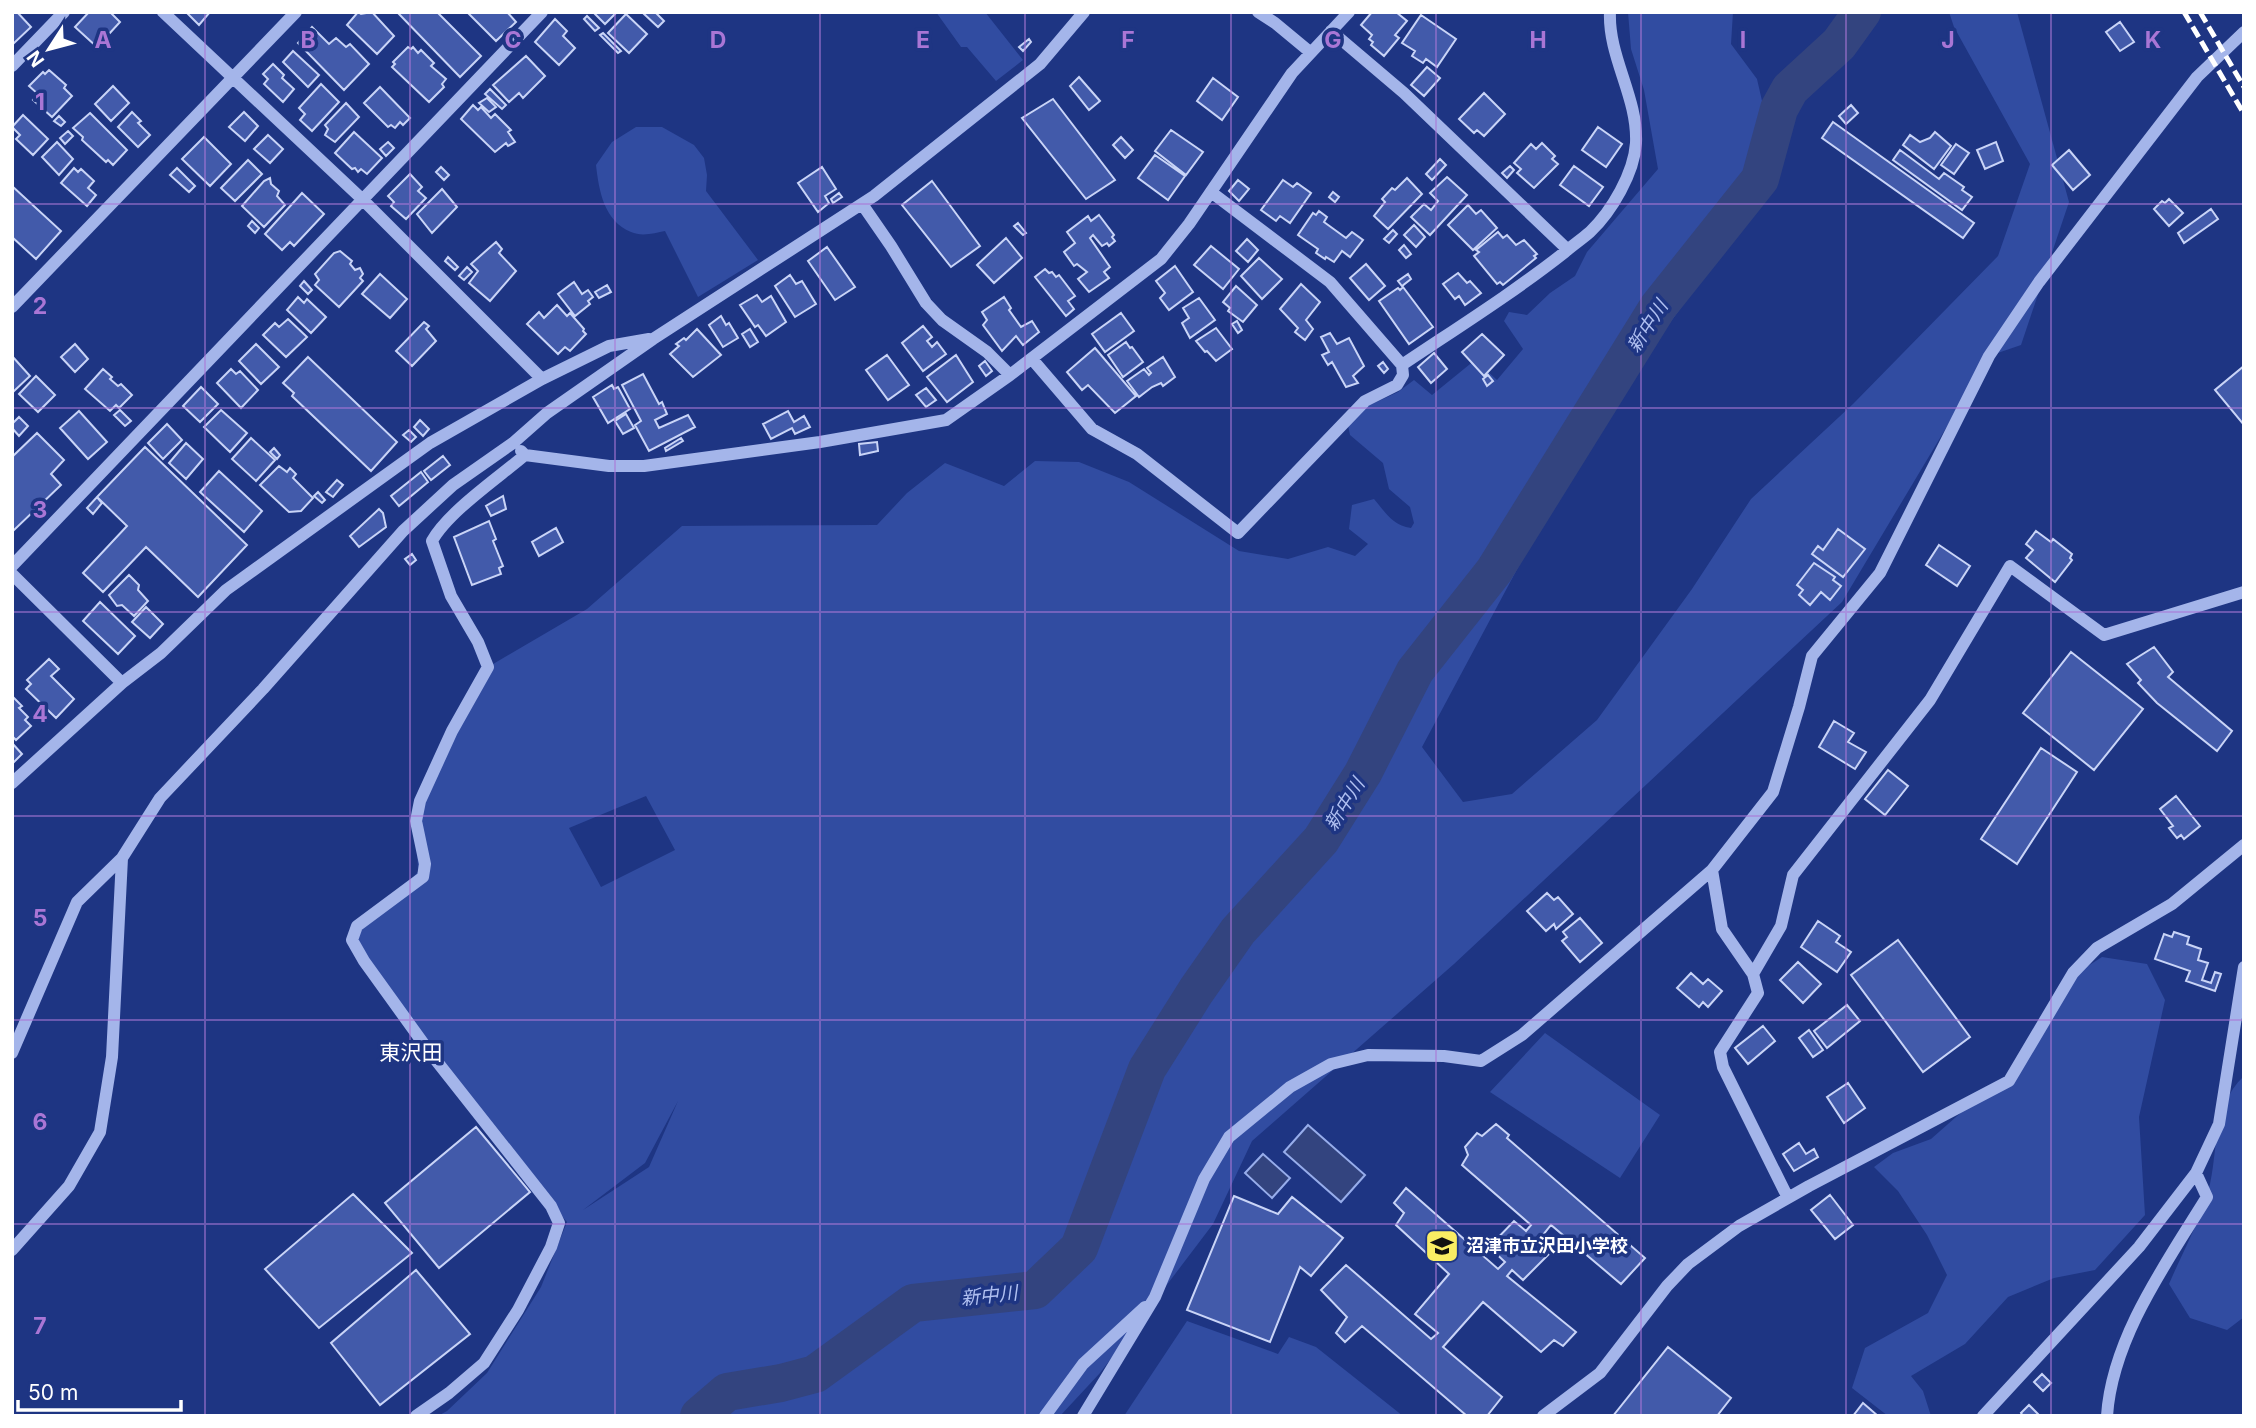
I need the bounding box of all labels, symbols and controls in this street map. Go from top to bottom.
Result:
north arrow [14,14,84,84]
text: A [94,26,112,54]
text: B [300,26,316,54]
text: C [504,26,522,54]
text: D [710,26,726,54]
text: E [916,26,930,54]
text: F [1121,26,1135,54]
text: G [1324,26,1342,54]
text: H [1529,26,1547,54]
text: I [1740,26,1746,54]
text: J [1941,26,1955,54]
text: K [2145,26,2161,54]
text: N [22,46,49,71]
text: 1 [35,88,45,116]
text: 2 [33,292,47,320]
water label: 新中川 [1622,294,1674,356]
text: 3 [33,496,47,524]
text: 4 [32,700,48,728]
water label: 新中川 [1320,772,1370,835]
text: 5 [33,904,47,932]
district label: 東沢田 [380,1040,443,1065]
text: 6 [33,1108,47,1136]
school or university icon: 沼津市立沢田小学校 [1423,1227,1461,1265]
place label: 沼津市立沢田小学校 [1466,1235,1628,1256]
water label: 新中川 [959,1281,1021,1310]
text: 7 [33,1312,47,1340]
scale bar [18,1368,180,1412]
text: 50 m [28,1380,78,1405]

